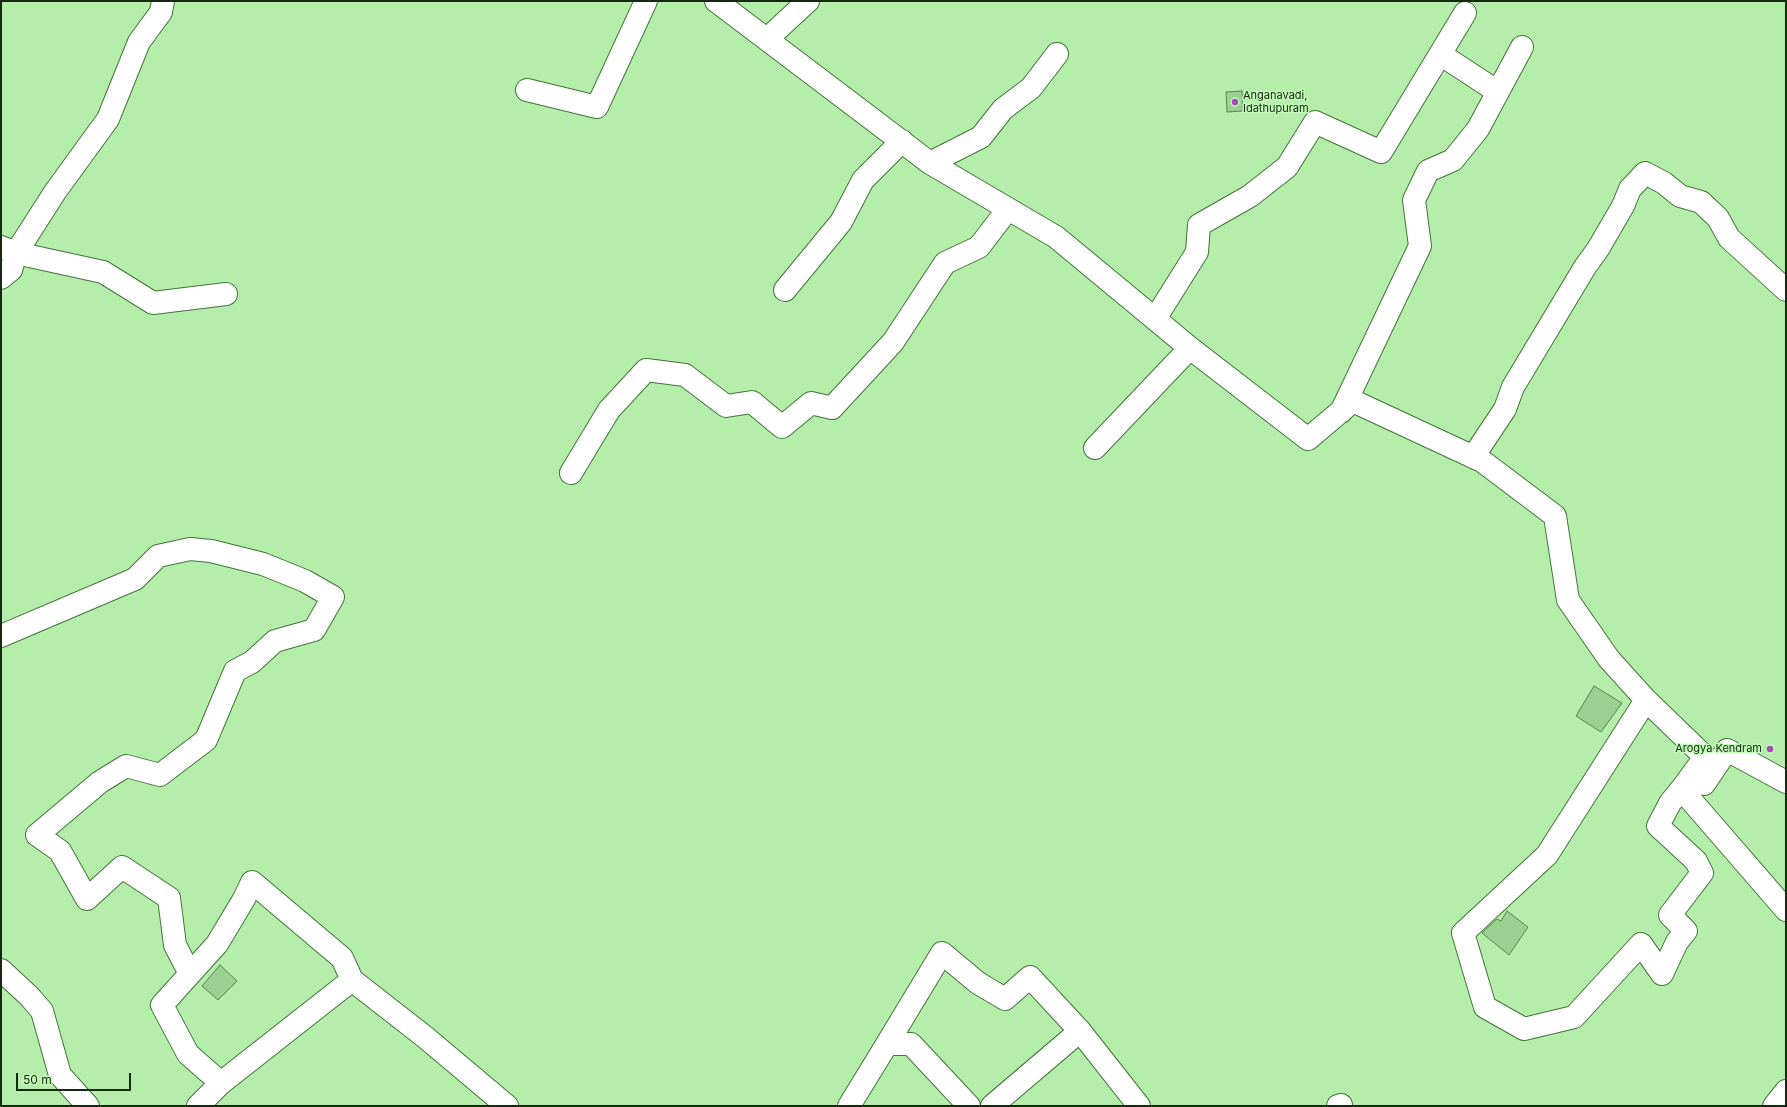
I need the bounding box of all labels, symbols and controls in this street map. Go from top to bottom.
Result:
place label: Anganavadi, Idathupuram [1243,89,1309,115]
marker: Anganavadi, Idathupuram [1230,97,1240,107]
place label: Arogya Kendram [1675,742,1762,756]
marker: Arogya Kendram [1765,744,1775,754]
scale bar [18,1065,133,1091]
text: 50 m [23,1072,52,1087]

